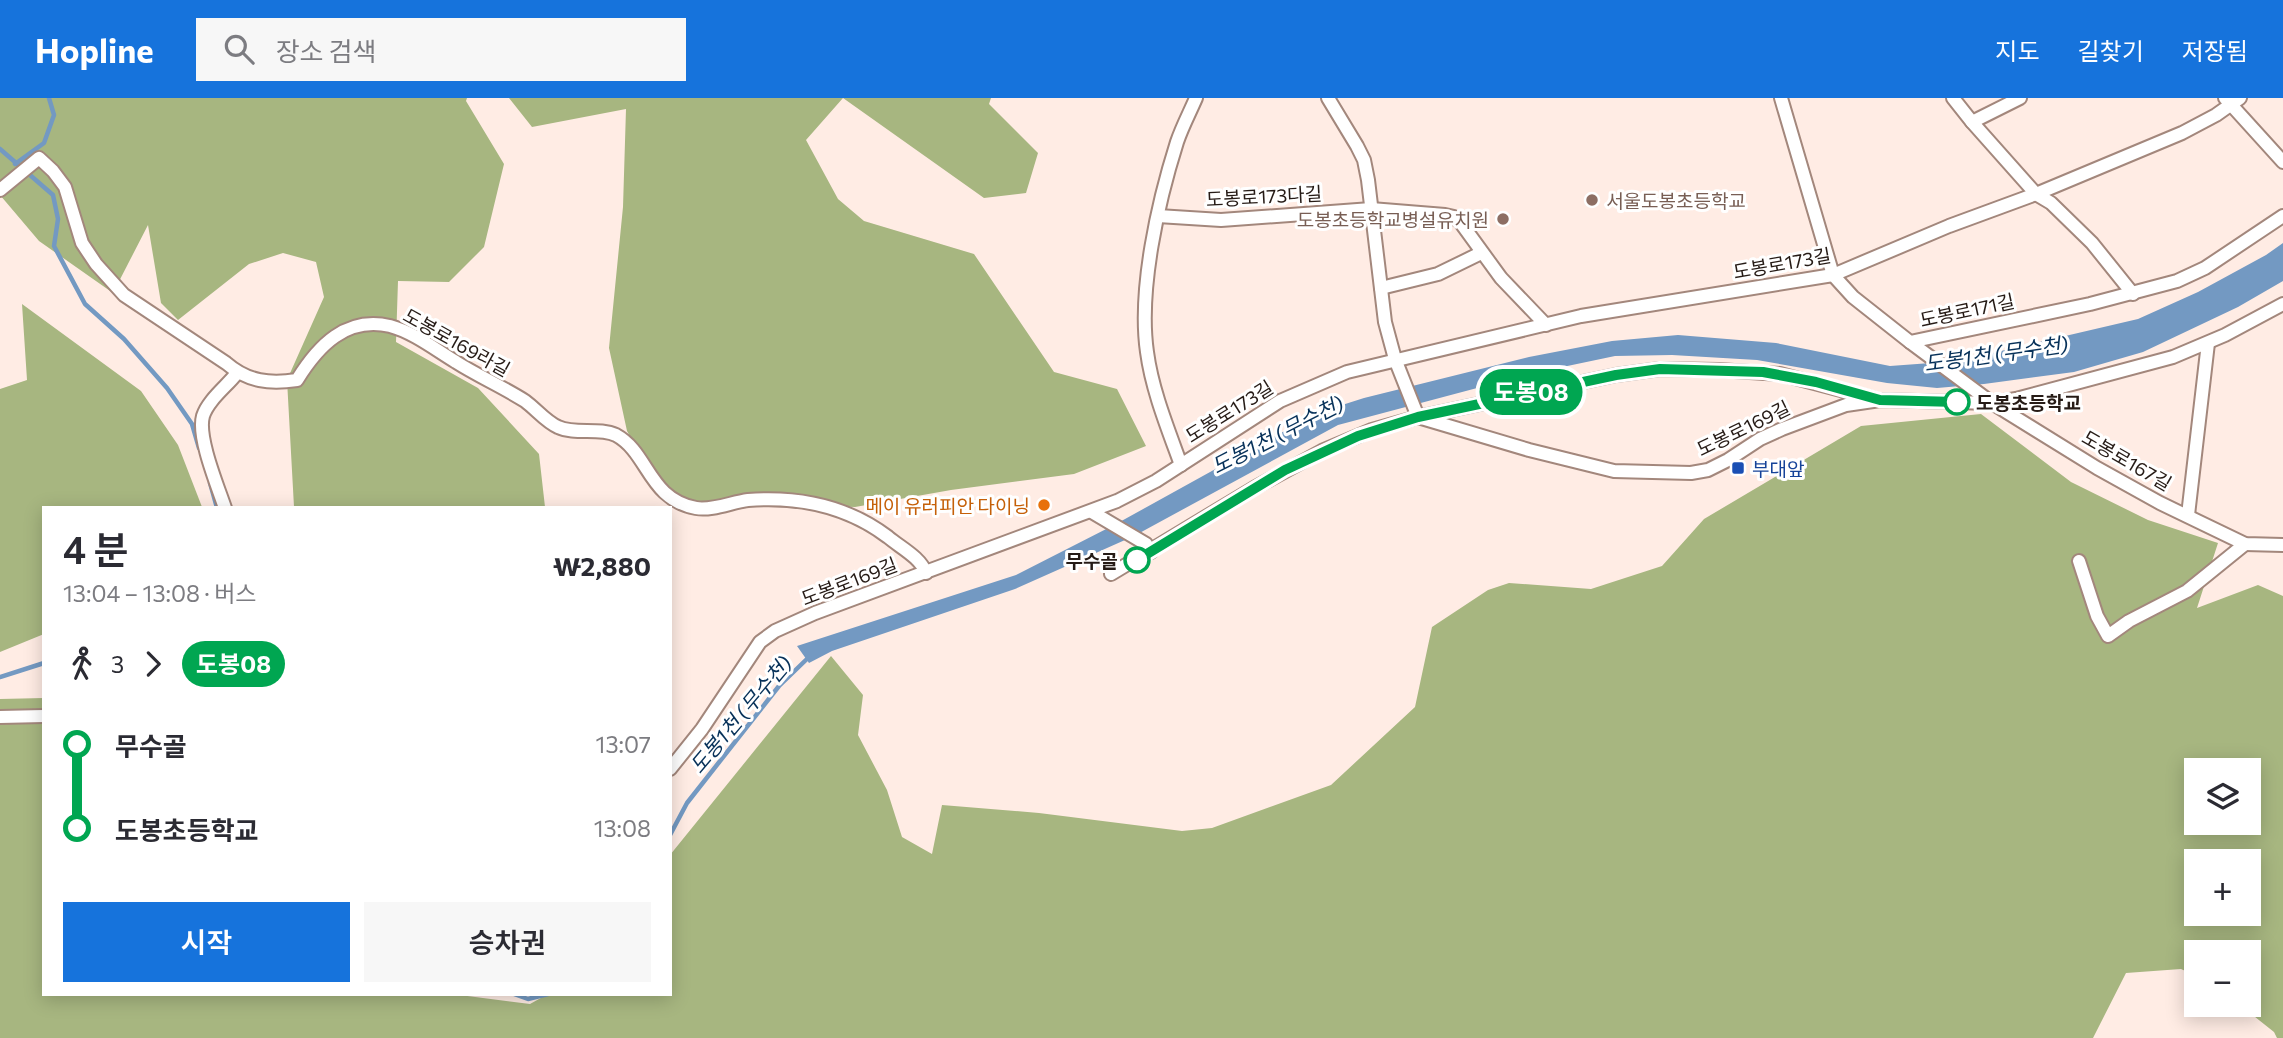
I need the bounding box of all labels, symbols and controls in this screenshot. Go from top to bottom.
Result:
search box [196,18,686,81]
text: Hopline [35,29,154,70]
icon: search [220,30,258,68]
text: 장소 검색 [276,35,376,66]
text: 지도 [1995,36,2040,65]
text: 길찾기 [2078,36,2144,65]
text: 저장됨 [2182,36,2248,65]
street label: 도봉로173다길 [1205,181,1323,211]
place label: 서울도봉초등학교 [1606,189,1746,212]
marker: 서울도봉초등학교 [1584,192,1600,208]
place label: 도봉초등학교병설유치원 [1297,208,1489,231]
marker: 도봉초등학교병설유치원 [1495,211,1511,227]
street label: 도봉로173길 [1731,243,1833,283]
street label: 도봉로171길 [1918,289,2016,331]
street label: 도봉로169라길 [400,303,514,381]
water label: 도봉1천 (무수천) [1922,331,2070,375]
line badge: 도봉08 [1482,369,1580,415]
street label: 도봉로173길 [1181,375,1277,447]
text: 도봉08 [1494,377,1568,406]
marker: 도봉초등학교 [1944,389,1970,415]
water label: 도봉1천 (무수천) [1207,390,1347,478]
place label: 도봉초등학교 [1976,391,2081,414]
street label: 도봉로169길 [1693,396,1793,460]
street label: 도봉로167길 [2078,425,2176,495]
place label: 부대앞 [1752,457,1805,480]
marker: 부대앞 [1730,460,1746,476]
place label: 메이 유러피안 다이닝 [865,494,1030,517]
marker: 메이 유러피안 다이닝 [1036,497,1052,513]
text: 4 분 [63,525,128,572]
marker: 무수골 [1124,547,1150,573]
place label: 무수골 [1066,549,1118,572]
text: ₩2,880 [553,550,651,581]
street label: 도봉로169길 [798,552,900,610]
text: 13:04 – 13:08 · 버스 [63,579,256,607]
icon: walk [63,645,101,683]
icon: forward [134,645,172,683]
text: 도봉08 [196,649,271,678]
text: 3 [111,650,124,678]
water label: 도봉1천 (무수천) [684,650,796,778]
text: 무수골 [115,730,187,761]
text: 13:07 [596,730,651,758]
map controls [2184,758,2261,1017]
button: layers [2184,758,2261,835]
text: 도봉초등학교 [115,814,259,845]
text: 13:08 [594,814,651,842]
button: + [2184,849,2261,926]
button: 시작 [63,902,350,982]
button: 승차권 [364,902,651,982]
button: − [2184,940,2261,1017]

